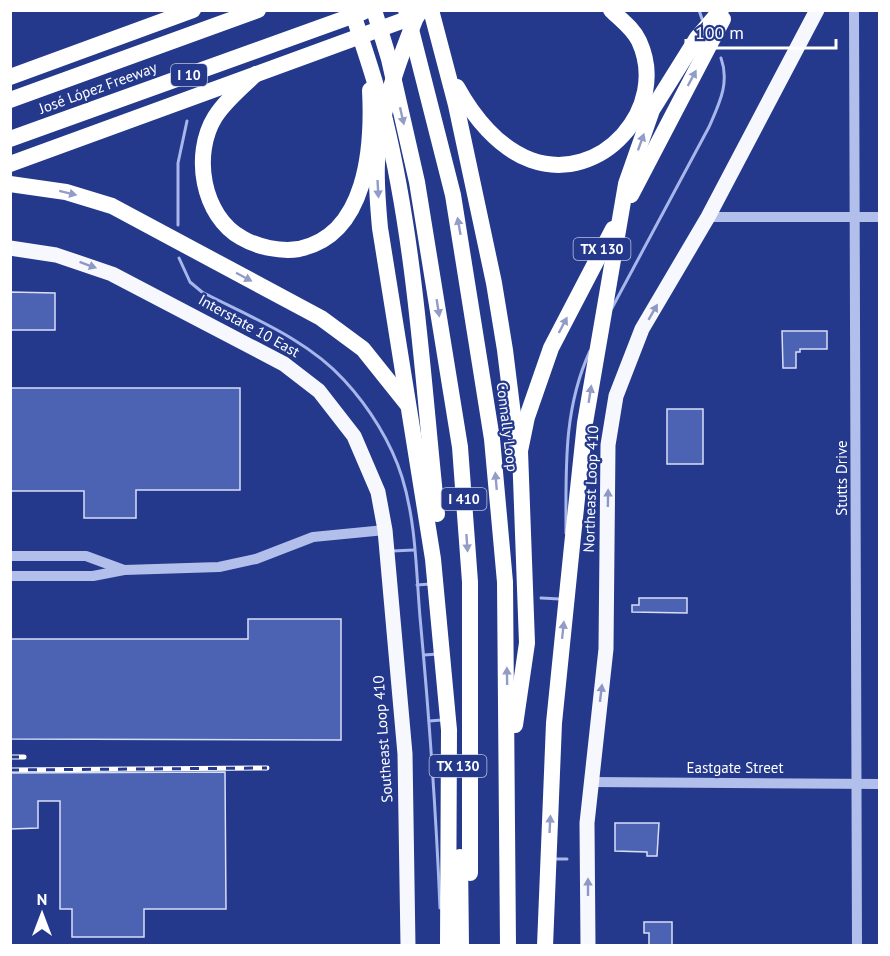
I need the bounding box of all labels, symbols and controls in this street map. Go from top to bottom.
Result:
scale bar [686,12,836,50]
text: 100 m [695,21,744,44]
street label: José López Freeway [35,57,159,118]
road number: I 10 [171,64,207,86]
one-way arrow [687,69,697,86]
one-way arrow [398,107,407,126]
one-way arrow [636,133,646,151]
one-way arrow [373,179,382,198]
one-way arrow [59,189,77,199]
one-way arrow [454,216,463,235]
road number: TX 130 [574,238,630,260]
one-way arrow [79,260,97,270]
one-way arrow [235,272,252,282]
street label: Interstate 10 East [195,290,303,361]
one-way arrow [434,298,443,317]
one-way arrow [647,303,657,320]
one-way arrow [558,316,568,333]
street label: Connally Loop [493,381,522,473]
one-way arrow [585,385,594,404]
street label: Northeast Loop 410 [579,425,602,553]
street label: Stutts Drive [832,440,851,516]
one-way arrow [491,472,501,491]
road number: I 410 [442,488,486,510]
one-way arrow [603,489,612,508]
one-way arrow [463,533,472,552]
one-way arrow [558,620,568,639]
one-way arrow [502,666,511,685]
street label: Southeast Loop 410 [369,675,396,803]
one-way arrow [596,683,606,702]
road number: TX 130 [430,755,486,777]
street label: Eastgate Street [686,758,784,777]
one-way arrow [545,815,554,834]
one-way arrow [583,878,593,897]
north arrow [12,884,72,944]
text: N [37,889,47,909]

